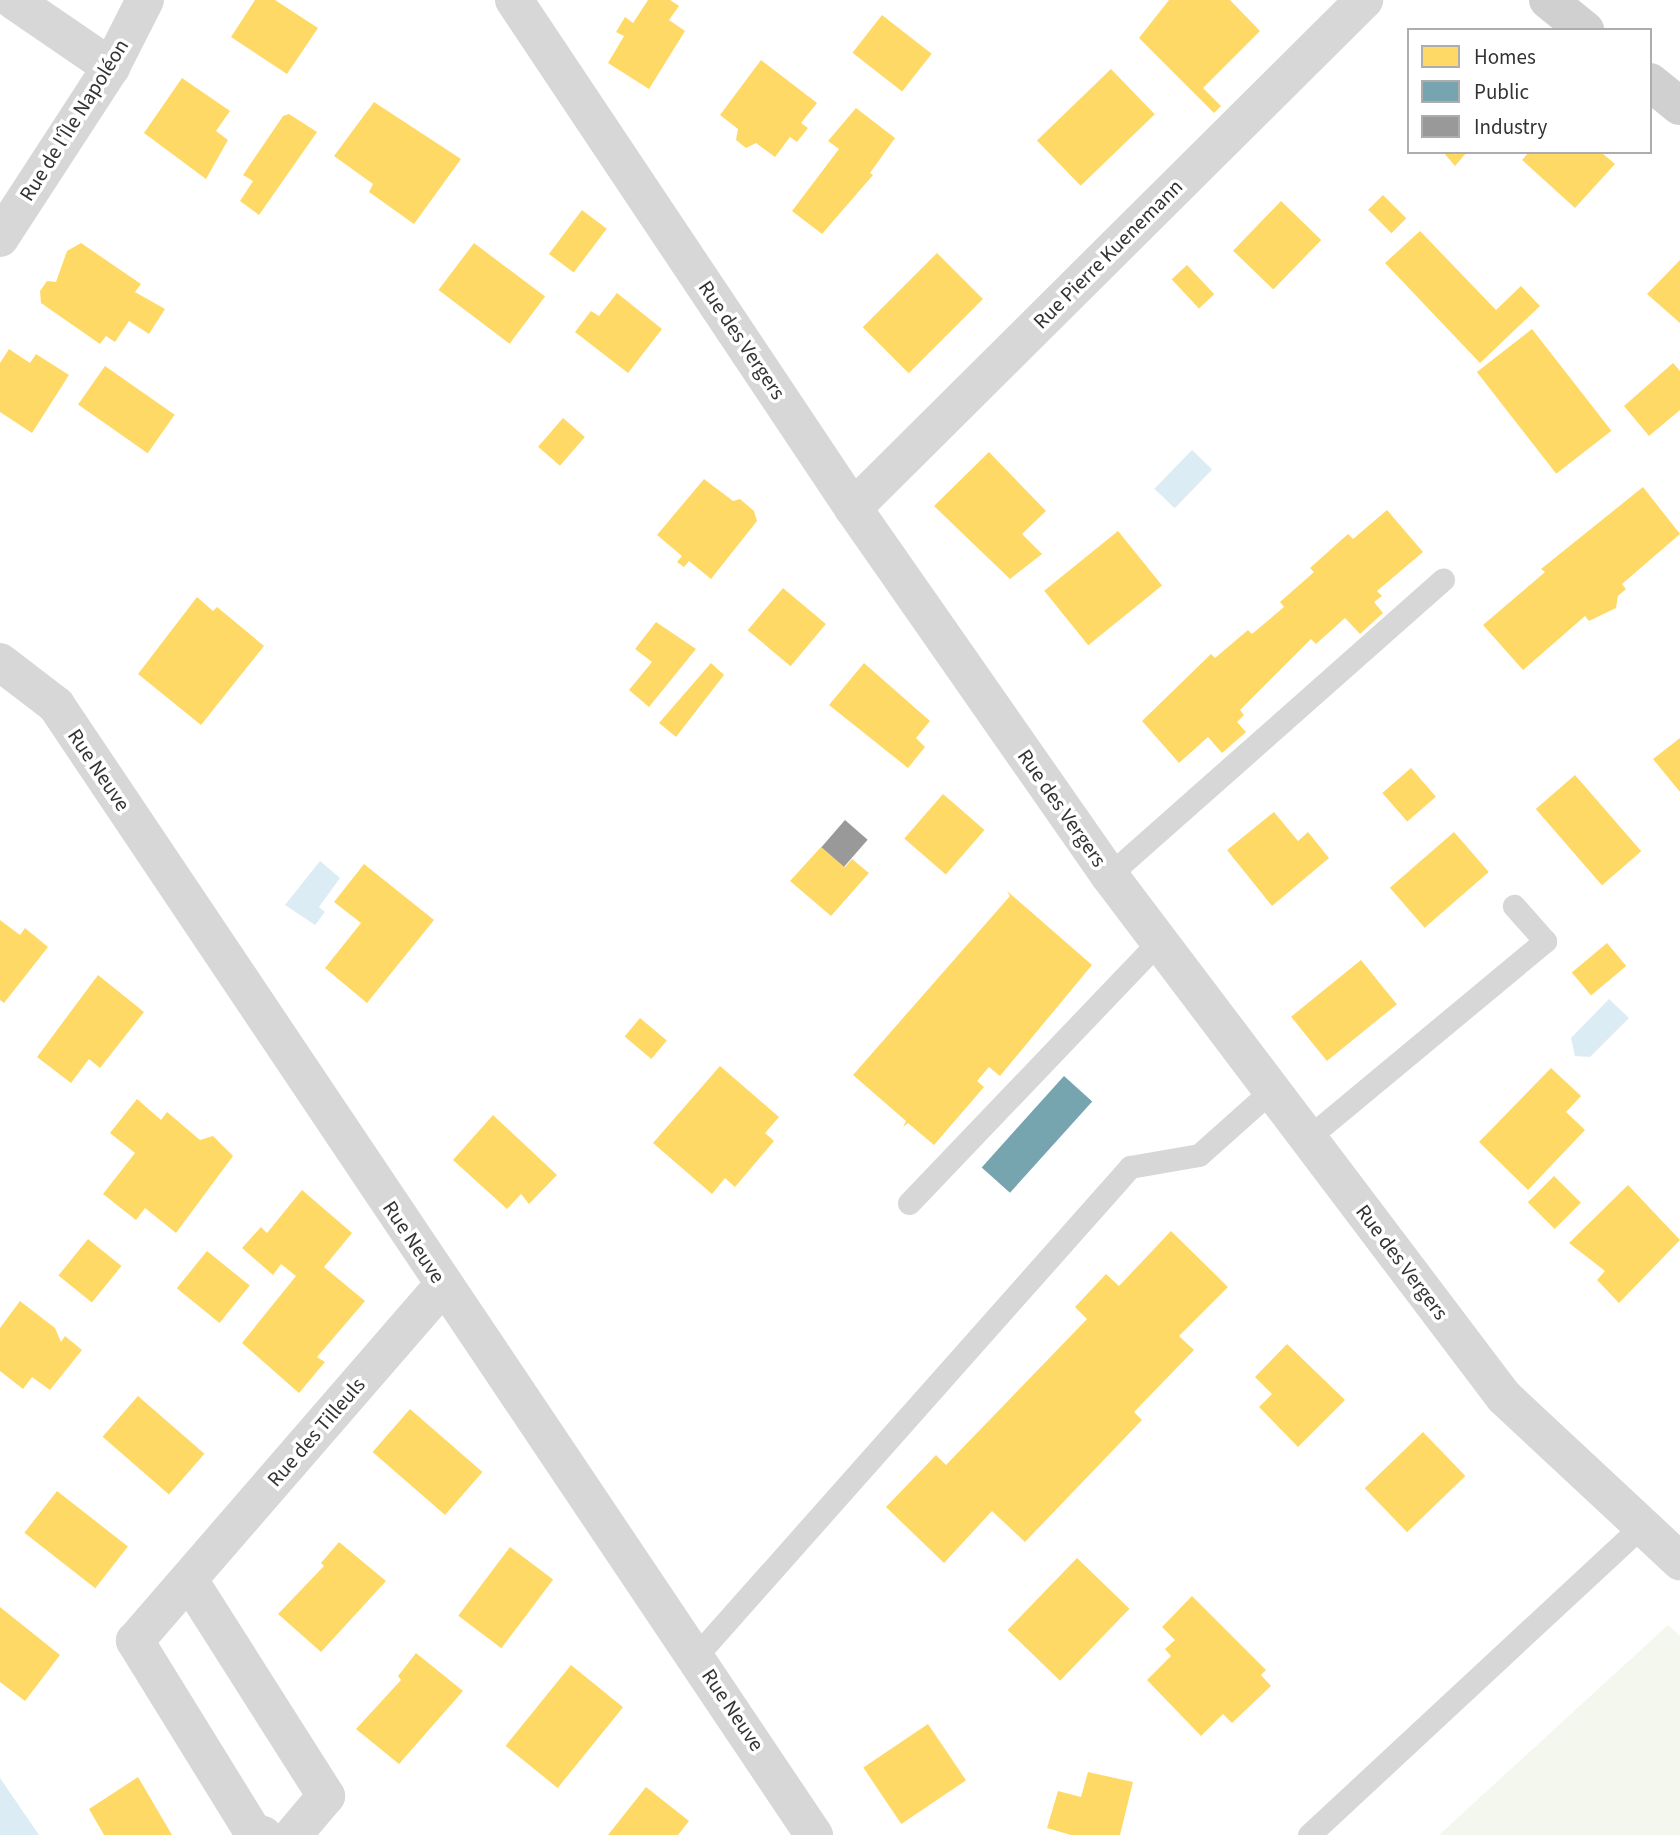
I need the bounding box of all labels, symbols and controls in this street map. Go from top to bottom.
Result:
legend [1407,28,1652,154]
street label: Rue de l'Île Napoléon [14,34,134,206]
text: Homes [1474,42,1536,72]
text: Public [1474,77,1529,107]
text: Industry [1474,112,1547,142]
street label: Rue Pierre Kuenemann [1028,174,1188,334]
street label: Rue des Vergers [693,276,791,404]
street label: Rue Neuve [62,724,136,816]
street label: Rue des Vergers [1012,744,1112,872]
street label: Rue Neuve [377,1196,451,1288]
street label: Rue des Vergers [1350,1199,1454,1325]
street label: Rue des Tilleuls [262,1372,370,1492]
street label: Rue Neuve [696,1664,770,1756]

